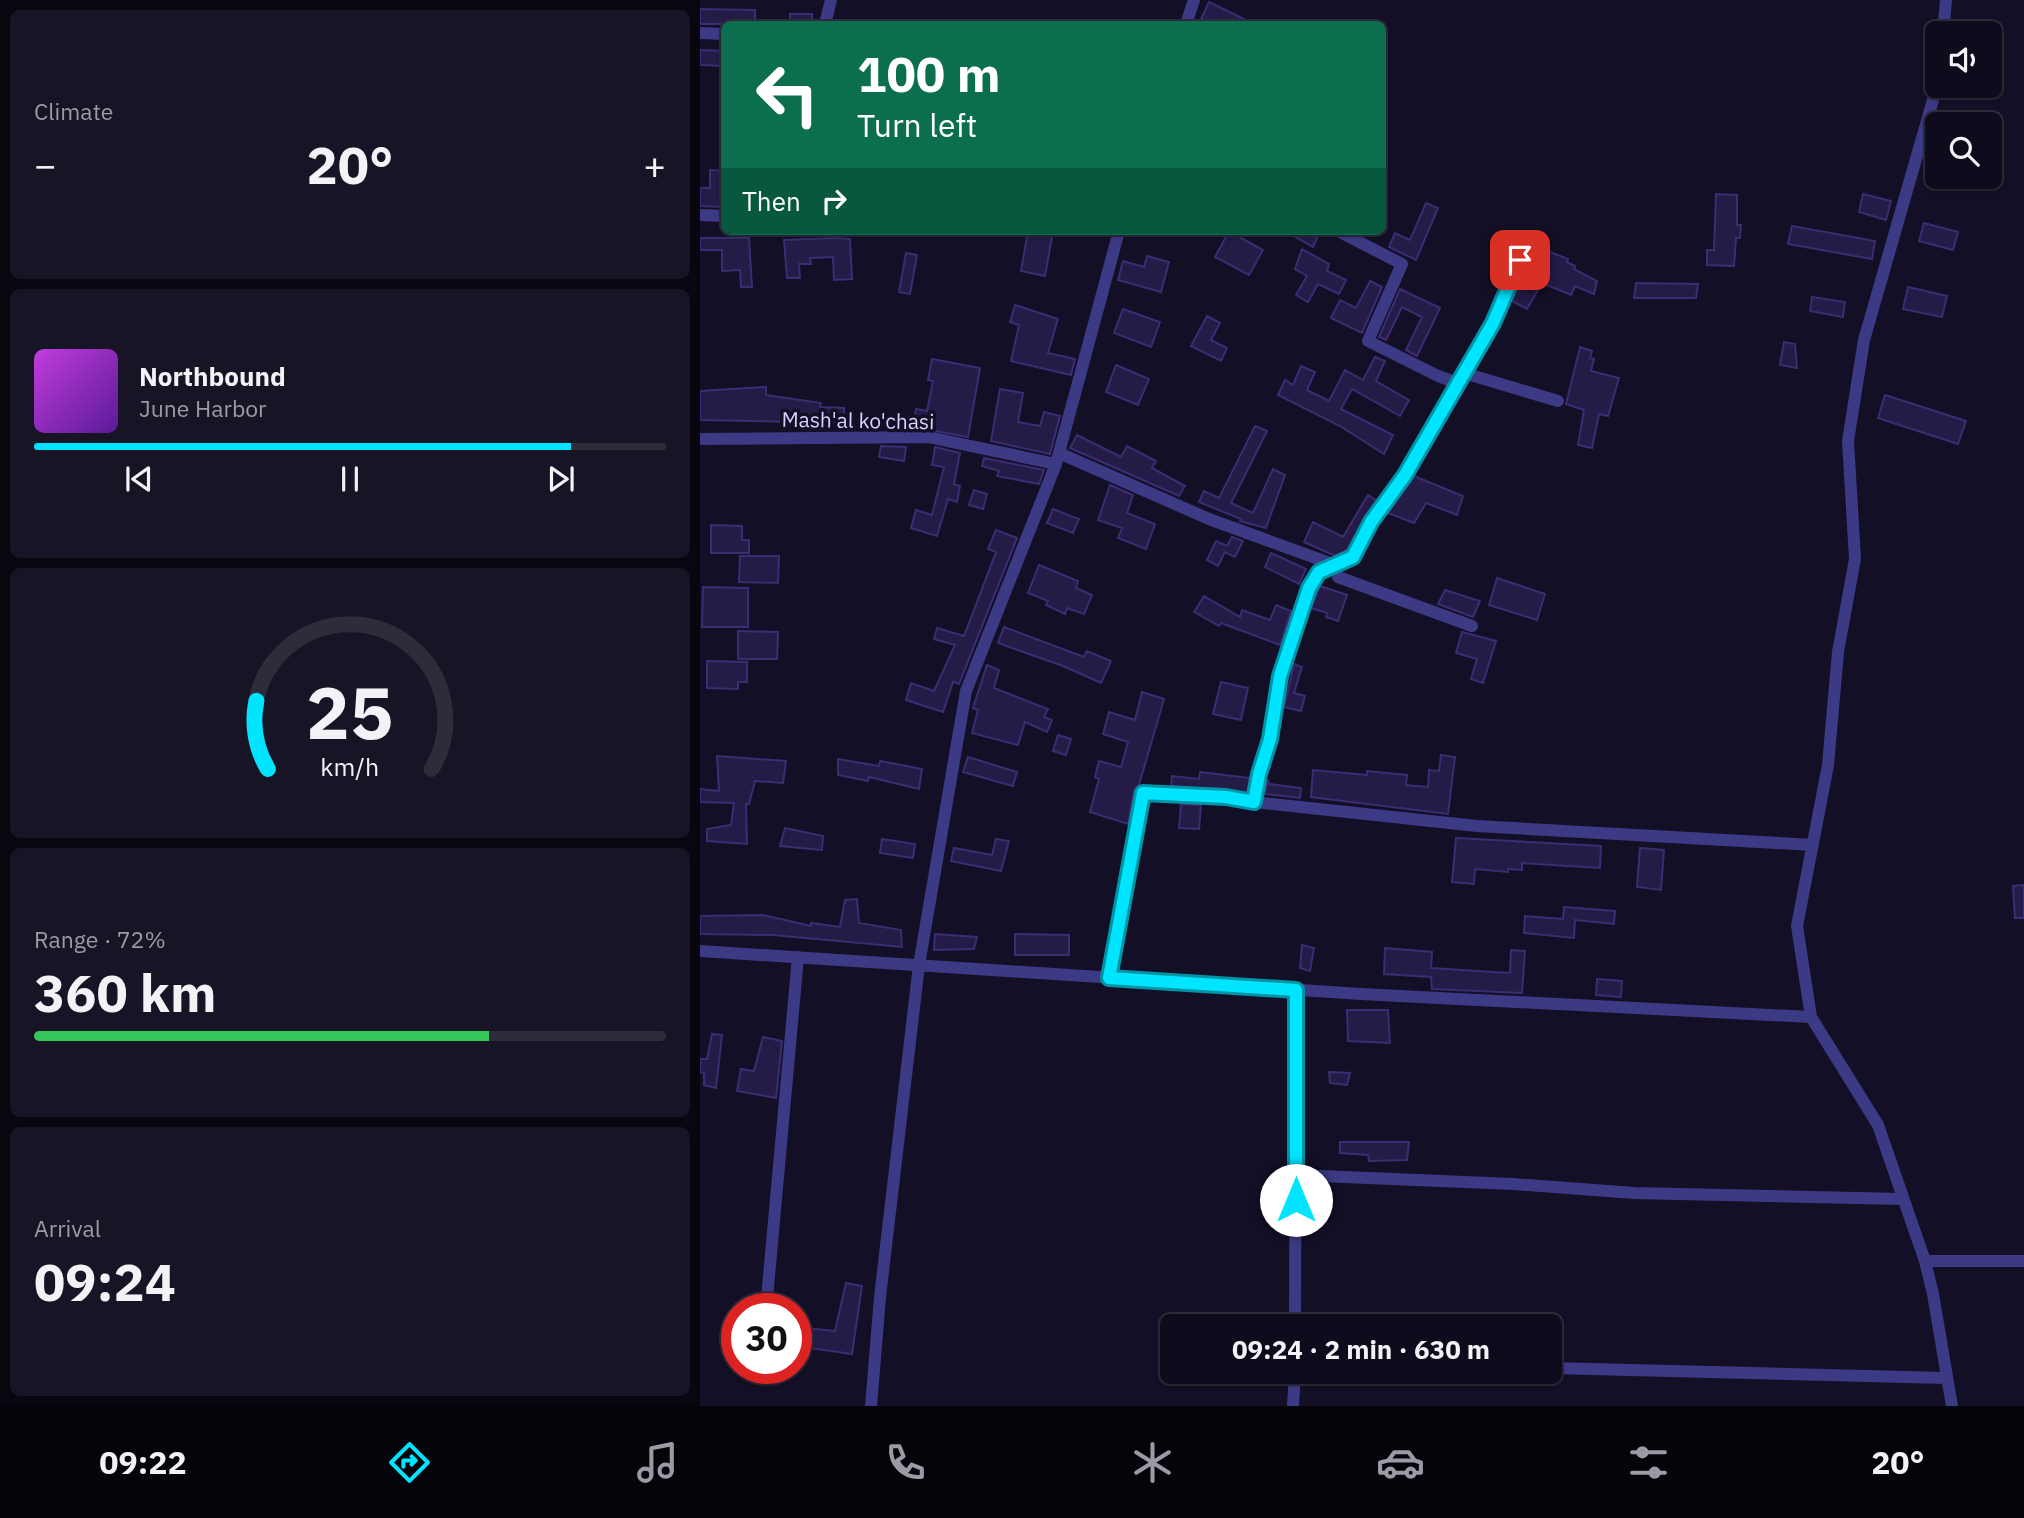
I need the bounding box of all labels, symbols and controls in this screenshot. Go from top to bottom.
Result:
map controls [1925,21,2002,189]
button: sound [1925,21,2002,98]
text: 100 m [857,42,1001,105]
icon: left [742,49,833,140]
text: Climate [34,96,113,126]
text: Turn left [857,104,977,146]
button: search [1925,112,2002,189]
text: 20° [307,131,393,198]
text: − [34,140,57,189]
text: + [643,140,666,189]
icon: right [815,182,853,220]
text: Then [742,184,801,218]
pin [1490,230,1550,290]
icon: arrive [1501,241,1539,279]
text: Northbound [139,359,286,393]
text: June Harbor [139,393,267,423]
street label: Mash'al ko'chasi [781,405,935,435]
icon: previous [120,460,158,498]
icon: pause [331,460,369,498]
icon: next [542,460,580,498]
text: 25 [306,664,394,759]
text: km/h [321,750,379,783]
text: Range · 72% [34,924,166,954]
text: 360 km [34,959,216,1026]
position arrow [1259,1163,1333,1237]
text: Arrival [34,1213,101,1243]
text: 09:24 [34,1248,176,1315]
speed limit sign: 30 [721,1293,812,1384]
text: 09:24 · 2 min · 630 m [1232,1332,1490,1366]
icon: directions [385,1438,434,1487]
icon: music [633,1438,682,1487]
icon: phone [881,1438,930,1487]
icon: climate [1128,1438,1177,1487]
icon: car [1376,1438,1425,1487]
icon: filters [1624,1438,1673,1487]
text: 09:22 [99,1441,187,1483]
text: 20° [1871,1441,1925,1483]

